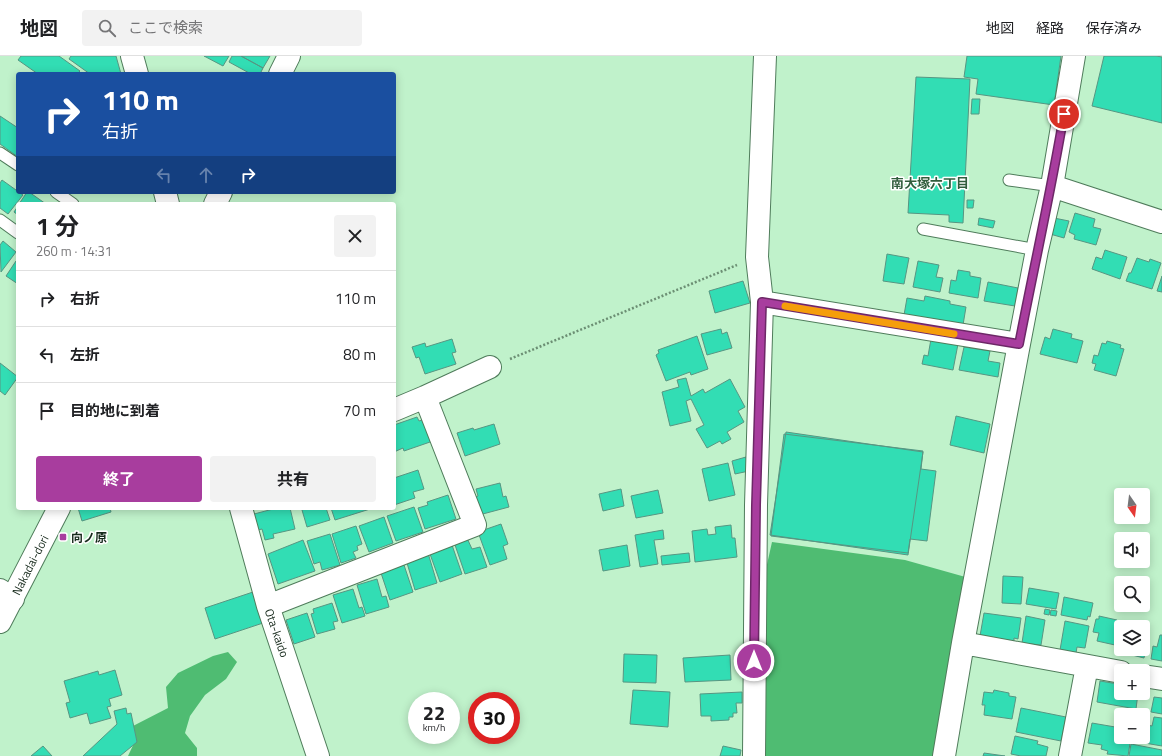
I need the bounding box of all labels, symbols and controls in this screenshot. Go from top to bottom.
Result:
search box [82,10,362,46]
text: 地図 [20,13,58,42]
text: ここで検索 [128,16,203,39]
icon: search [96,17,118,39]
text: 地図 [986,17,1014,38]
text: 経路 [1036,17,1064,38]
text: 保存済み [1086,17,1142,38]
text: 110 m [102,78,179,121]
icon: right [36,88,88,140]
pin [1047,97,1081,131]
icon: arrive [1053,103,1075,125]
text: 右折 [102,118,138,145]
icon: left [153,164,175,186]
icon: ahead [195,164,217,186]
icon: right [237,164,259,186]
district label: 南大塚六丁目 [891,173,969,193]
text: 1 分 [36,208,79,244]
button: close [334,215,376,257]
text: 260 m · 14:31 [36,241,112,261]
text: 右折 [70,287,100,310]
text: 110 m [335,287,376,310]
icon: right [36,288,58,310]
text: 左折 [70,343,100,366]
text: 80 m [343,343,376,366]
icon: left [36,344,58,366]
text: 目的地に到着 [70,399,160,422]
text: 70 m [343,399,376,422]
icon: arrive [36,400,58,422]
button: 終了 [36,456,202,502]
button: 共有 [210,456,376,502]
north arrow [1114,488,1150,524]
map controls [1114,488,1150,744]
place label: 向ノ原 [71,528,107,547]
street label: Nakadai-dori [7,531,53,599]
marker: 向ノ原 [58,532,68,542]
button: sound [1114,532,1150,568]
button: search [1114,576,1150,612]
street label: Ota-kaido [260,606,294,660]
button: layers [1114,620,1150,656]
position arrow [733,640,775,682]
button: + [1114,664,1150,700]
speed limit sign: 30 [468,692,520,744]
text: 22 [423,697,445,728]
button: − [1114,708,1150,744]
text: km/h [423,720,445,735]

